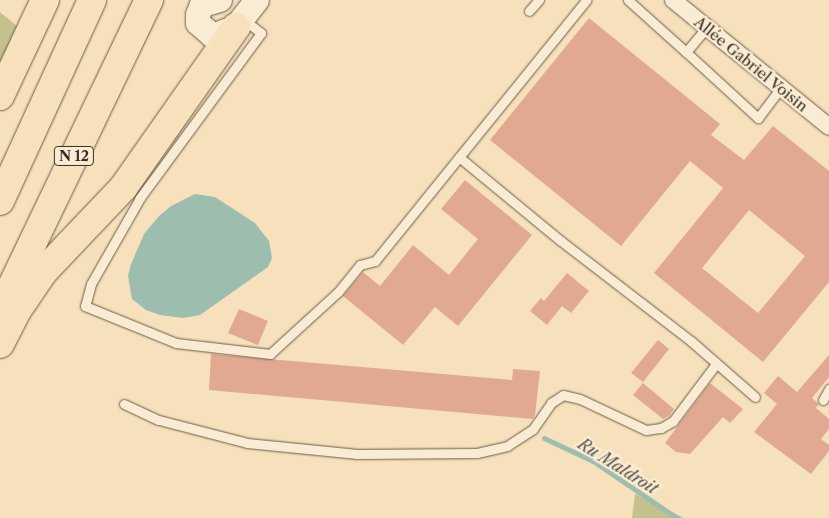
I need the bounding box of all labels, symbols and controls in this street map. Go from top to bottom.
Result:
street label: Allée Gabriel Voisin [690,13,812,115]
road number: N 12 [53,144,95,168]
water label: Ru Maldroit [575,434,661,498]

